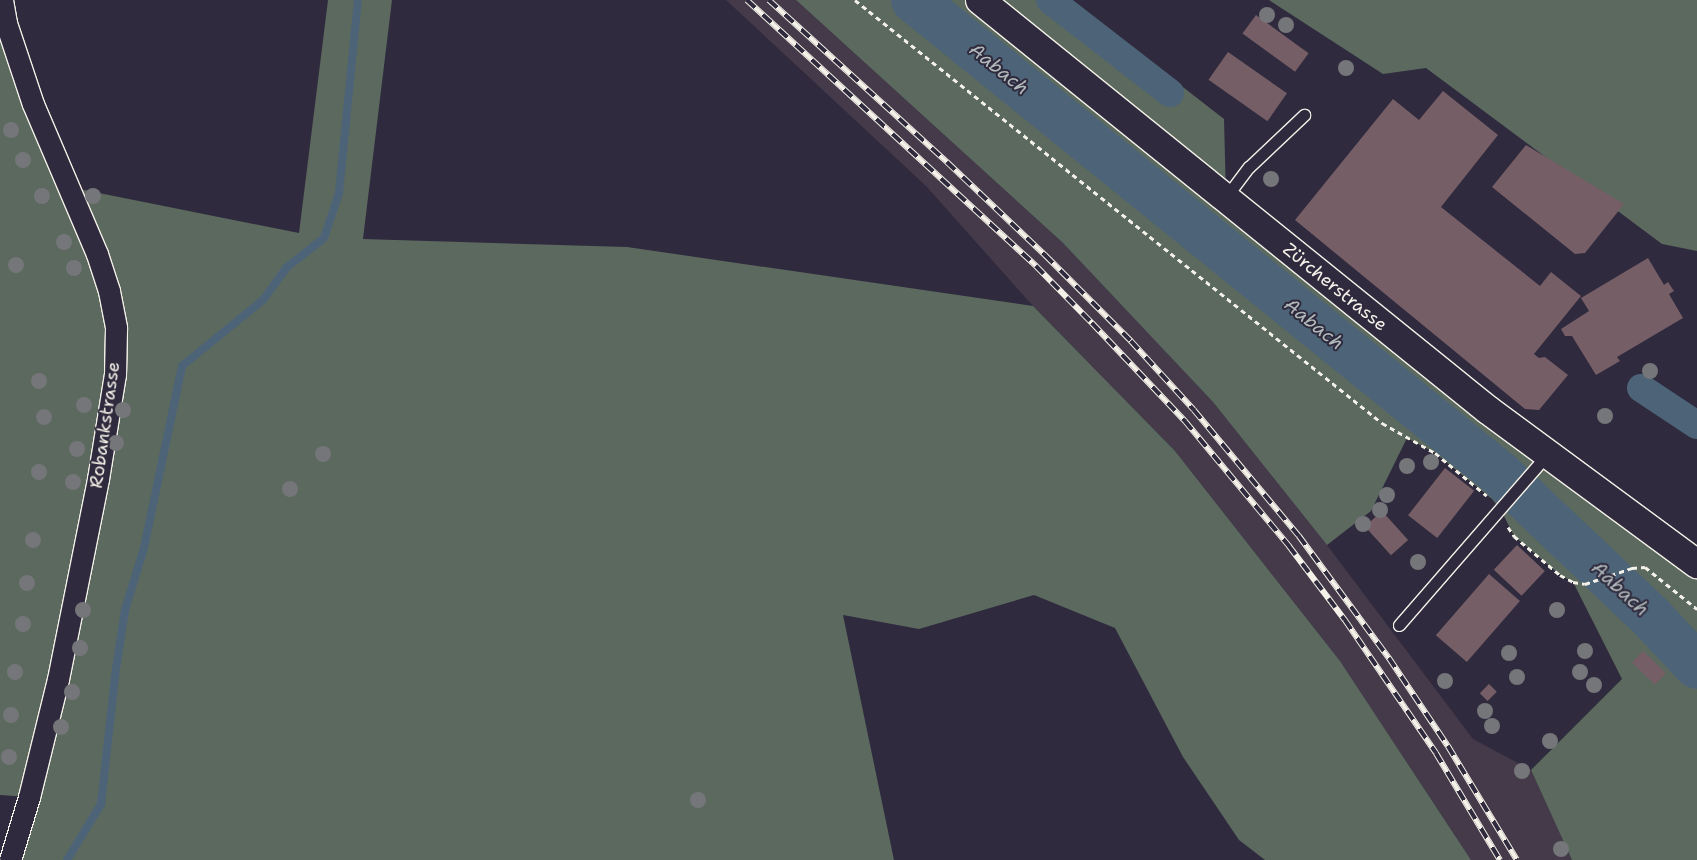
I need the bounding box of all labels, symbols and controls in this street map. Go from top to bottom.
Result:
water label: Aabach [965,38,1033,100]
street label: Zürcherstrasse [1279,238,1391,336]
water label: Aabach [1280,293,1348,355]
street label: Robankstrasse [85,360,125,490]
water label: Aabach [1587,557,1653,621]

